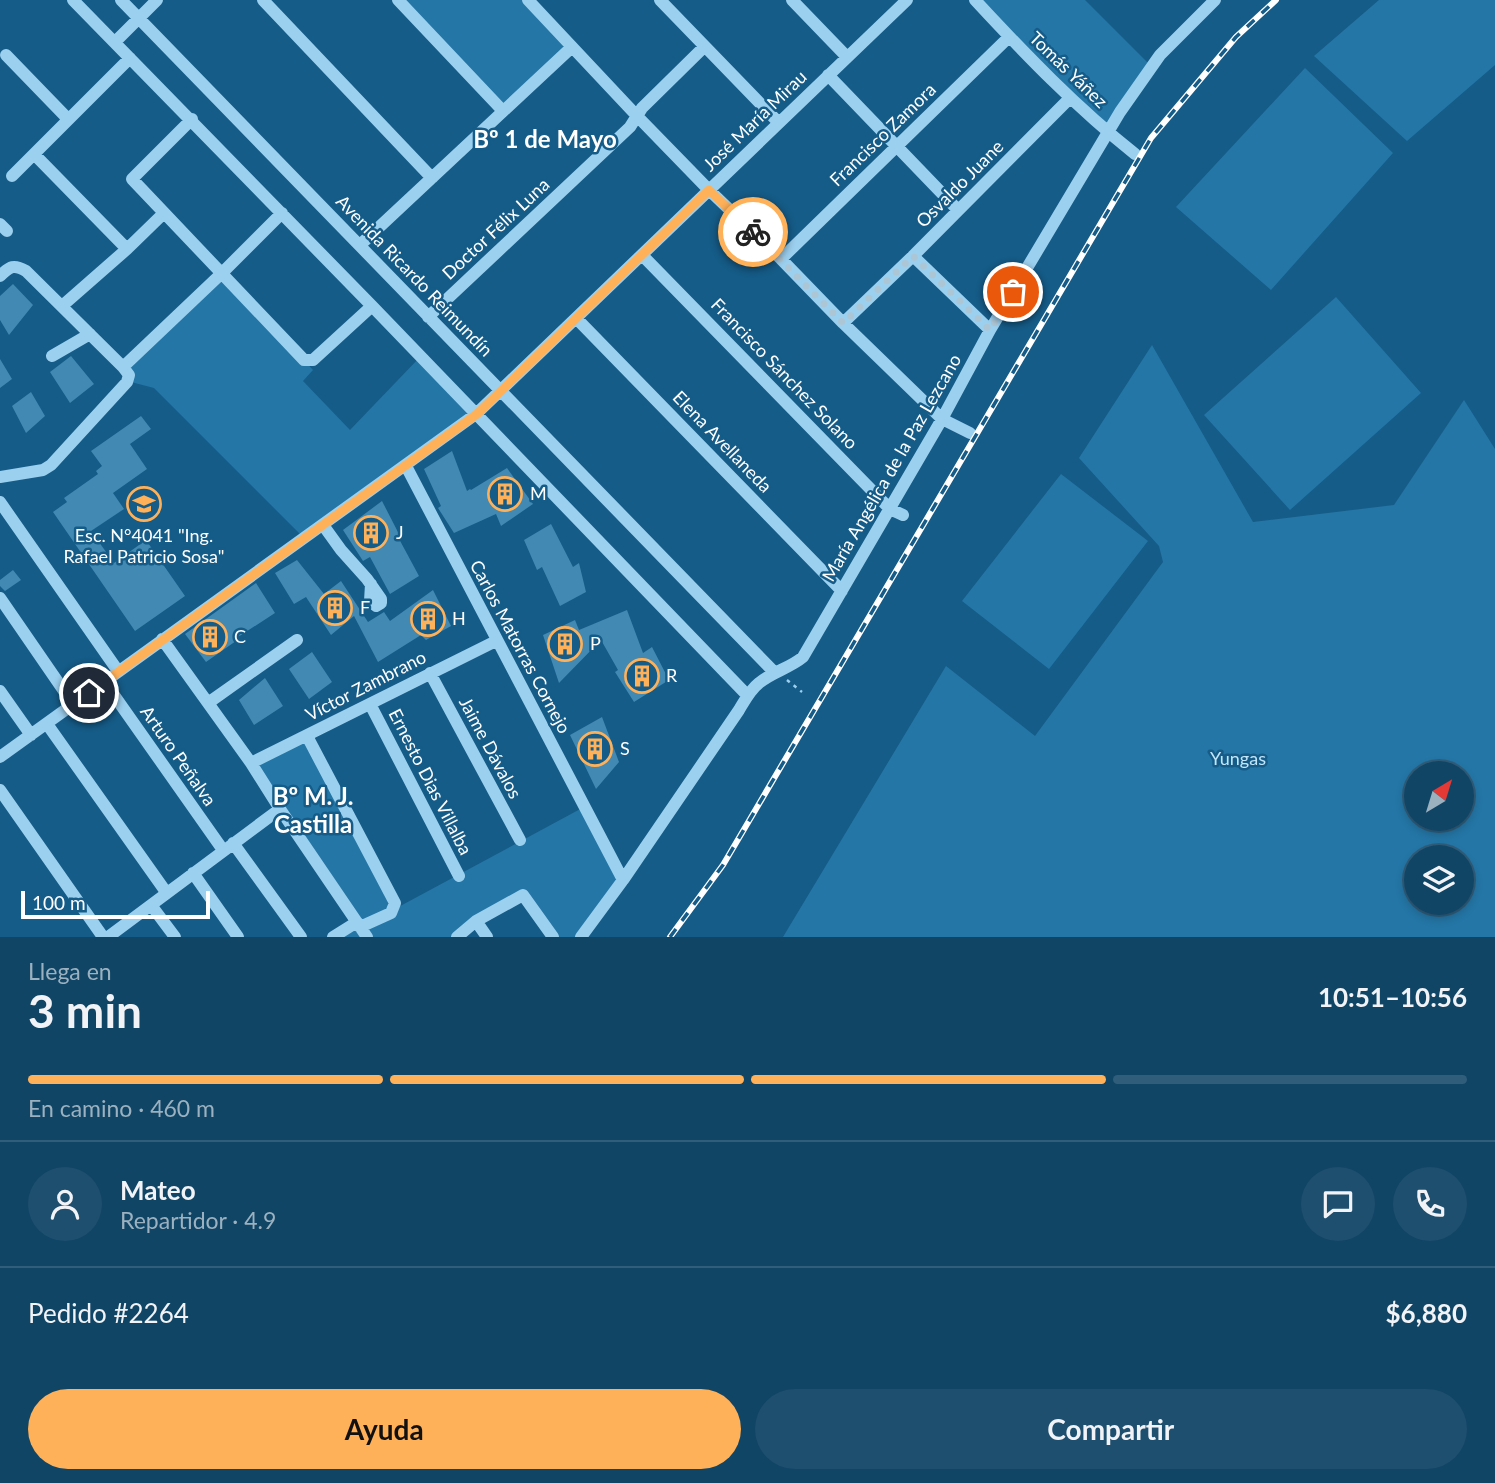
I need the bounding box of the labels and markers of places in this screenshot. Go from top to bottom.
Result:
pin [983,262,1043,322]
building icon: M [486,475,524,513]
place label: M [530,482,547,504]
school or university icon: Esc. N°4041 "Ing. Rafael Patricio Sosa" [125,485,163,523]
building icon: J [352,514,390,552]
place label: J [396,521,404,543]
place label: Esc. N°4041 "Ing. Rafael Patricio Sosa" [63,524,225,567]
building icon: F [316,589,354,627]
place label: F [360,596,370,618]
building icon: H [409,600,447,638]
place label: H [452,607,466,629]
building icon: C [191,618,229,656]
place label: C [234,625,246,647]
building icon: P [546,625,584,663]
place label: P [590,632,601,654]
building icon: R [623,657,661,695]
pin [59,663,119,723]
place label: R [666,664,678,686]
building icon: S [576,730,614,768]
place label: S [620,737,630,759]

